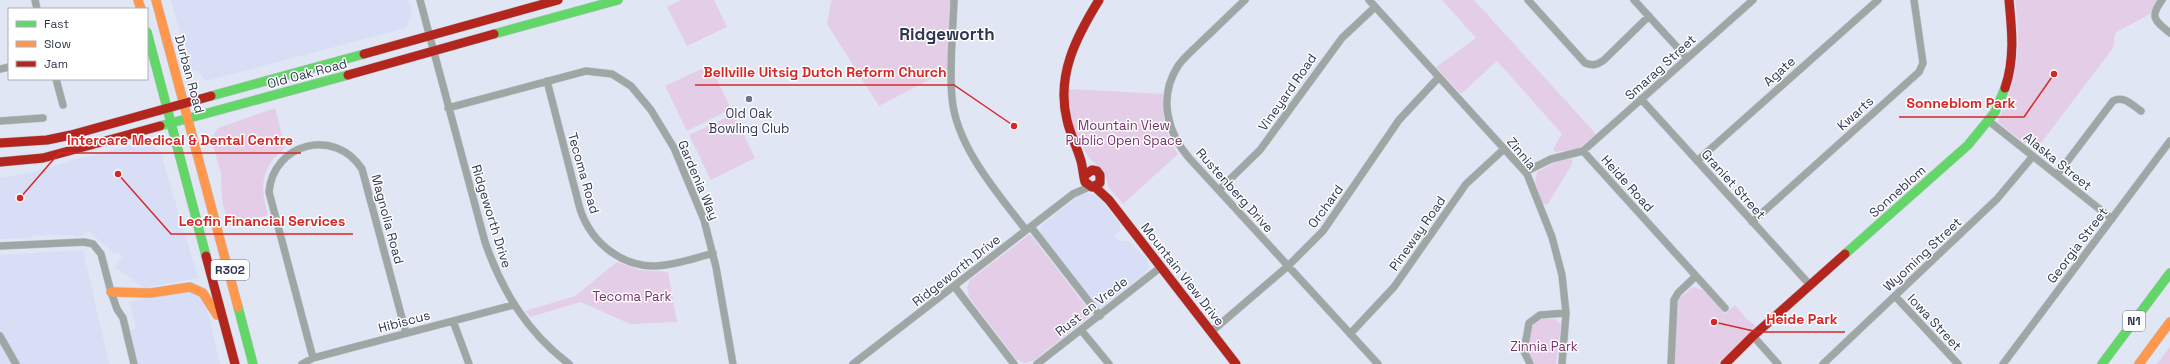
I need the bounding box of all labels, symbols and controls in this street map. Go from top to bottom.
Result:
legend [8,8,148,80]
text: Fast [44,16,69,32]
district label: Ridgeworth [899,23,995,45]
street label: Smarag Street [1621,31,1699,104]
street label: Durban Road [171,33,208,115]
text: Slow [44,36,71,52]
street label: Vineyard Road [1254,50,1320,134]
street label: Agate [1760,53,1799,90]
street label: Old Oak Road [265,55,349,92]
text: Jam [44,56,68,72]
callout: Bellville Uitsig Dutch Reform Church [695,59,954,85]
text: Bellville Uitsig Dutch Reform Church [703,63,947,81]
callout: Sonneblom Park [1899,91,2024,117]
street label: Kwarts [1834,93,1877,134]
marker: Old Oak Bowling Club [744,94,754,104]
text: Sonneblom Park [1907,94,2016,112]
place label: Old Oak Bowling Club [709,105,789,137]
park label: Mountain View Public Open Space [1066,117,1182,149]
callout: Intercare Medical & Dental Centre [59,127,301,153]
street label: Alaska Street [2020,129,2095,194]
text: Intercare Medical & Dental Centre [67,131,293,149]
street label: Tecoma Road [564,131,603,216]
street label: Zinnia [1503,134,1540,173]
street label: Gardenia Way [674,138,723,223]
street label: Rustenberg Drive [1192,145,1277,236]
street label: Graniet Street [1698,146,1770,223]
street label: Heide Road [1598,151,1658,215]
street label: Sonneblom [1865,161,1929,221]
street label: Ridgeworth Drive [468,162,515,270]
street label: Magnolia Road [367,172,408,266]
street label: Orchard [1304,181,1347,231]
street label: Pineway Road [1385,193,1449,274]
street label: Georgia Street [2043,204,2112,287]
callout: Leofin Financial Services [171,208,353,234]
text: Leofin Financial Services [179,212,345,230]
street label: Wyoming Street [1880,214,1965,295]
street label: Mountain View Drive [1137,219,1228,329]
street label: Ridgeworth Drive [909,231,1004,310]
road number: R302 [211,260,249,280]
street label: Rust en Vrede [1052,273,1131,340]
park label: Tecoma Park [593,288,671,305]
street label: Iowa Street [1904,290,1965,354]
street label: Hibiscus [376,306,432,337]
callout: Heide Park [1758,306,1845,332]
text: Heide Park [1766,310,1838,328]
road number: N1 [2123,311,2145,331]
park label: Zinnia Park [1510,338,1578,355]

